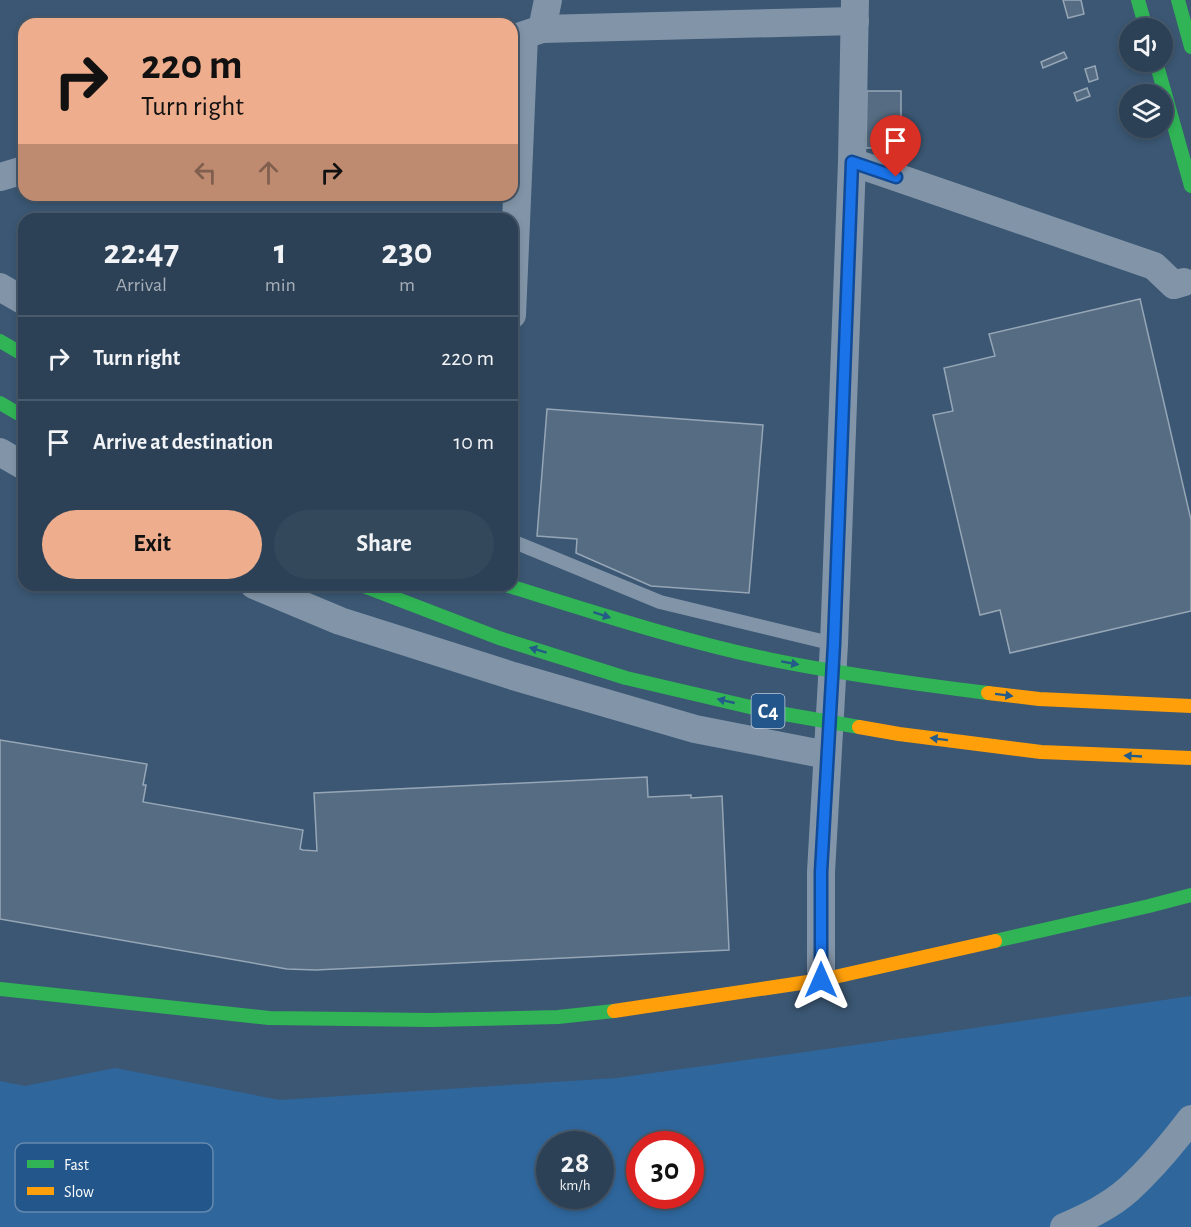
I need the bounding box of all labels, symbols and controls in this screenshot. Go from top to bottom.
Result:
map controls [1119,18,1173,138]
button: sound [1119,18,1173,72]
icon: right [42,42,120,120]
text: 220 m [141,44,243,86]
button: layers [1119,84,1173,138]
text: Turn right [141,93,244,120]
pin [870,115,921,177]
icon: arrive [879,124,912,157]
icon: left [189,156,222,189]
icon: ahead [252,156,285,189]
icon: right [315,156,348,189]
text: 22:47 [103,234,179,270]
text: 1 [274,234,287,270]
text: 230 [381,234,433,270]
text: Arrival [116,275,167,295]
text: min [265,275,296,295]
text: m [399,275,415,295]
icon: right [42,342,75,375]
text: Turn right [93,347,180,369]
text: 220 m [441,347,494,369]
icon: arrive [42,426,75,459]
text: Arrive at destination [93,431,273,453]
text: 10 m [454,431,494,453]
button: Exit [42,510,262,579]
button: Share [274,510,494,579]
one-way arrow [593,611,611,621]
one-way arrow [529,645,547,654]
one-way arrow [781,659,800,668]
one-way arrow [995,690,1014,700]
road number: C4 [752,694,784,728]
one-way arrow [717,696,735,706]
one-way arrow [929,734,948,743]
one-way arrow [1123,752,1142,761]
position arrow [789,948,853,1012]
speed limit sign: 30 [626,1131,704,1209]
legend [15,1143,213,1212]
text: 28 [561,1148,589,1178]
text: Fast [64,1157,89,1173]
text: km/h [560,1178,590,1193]
text: Slow [64,1184,94,1200]

